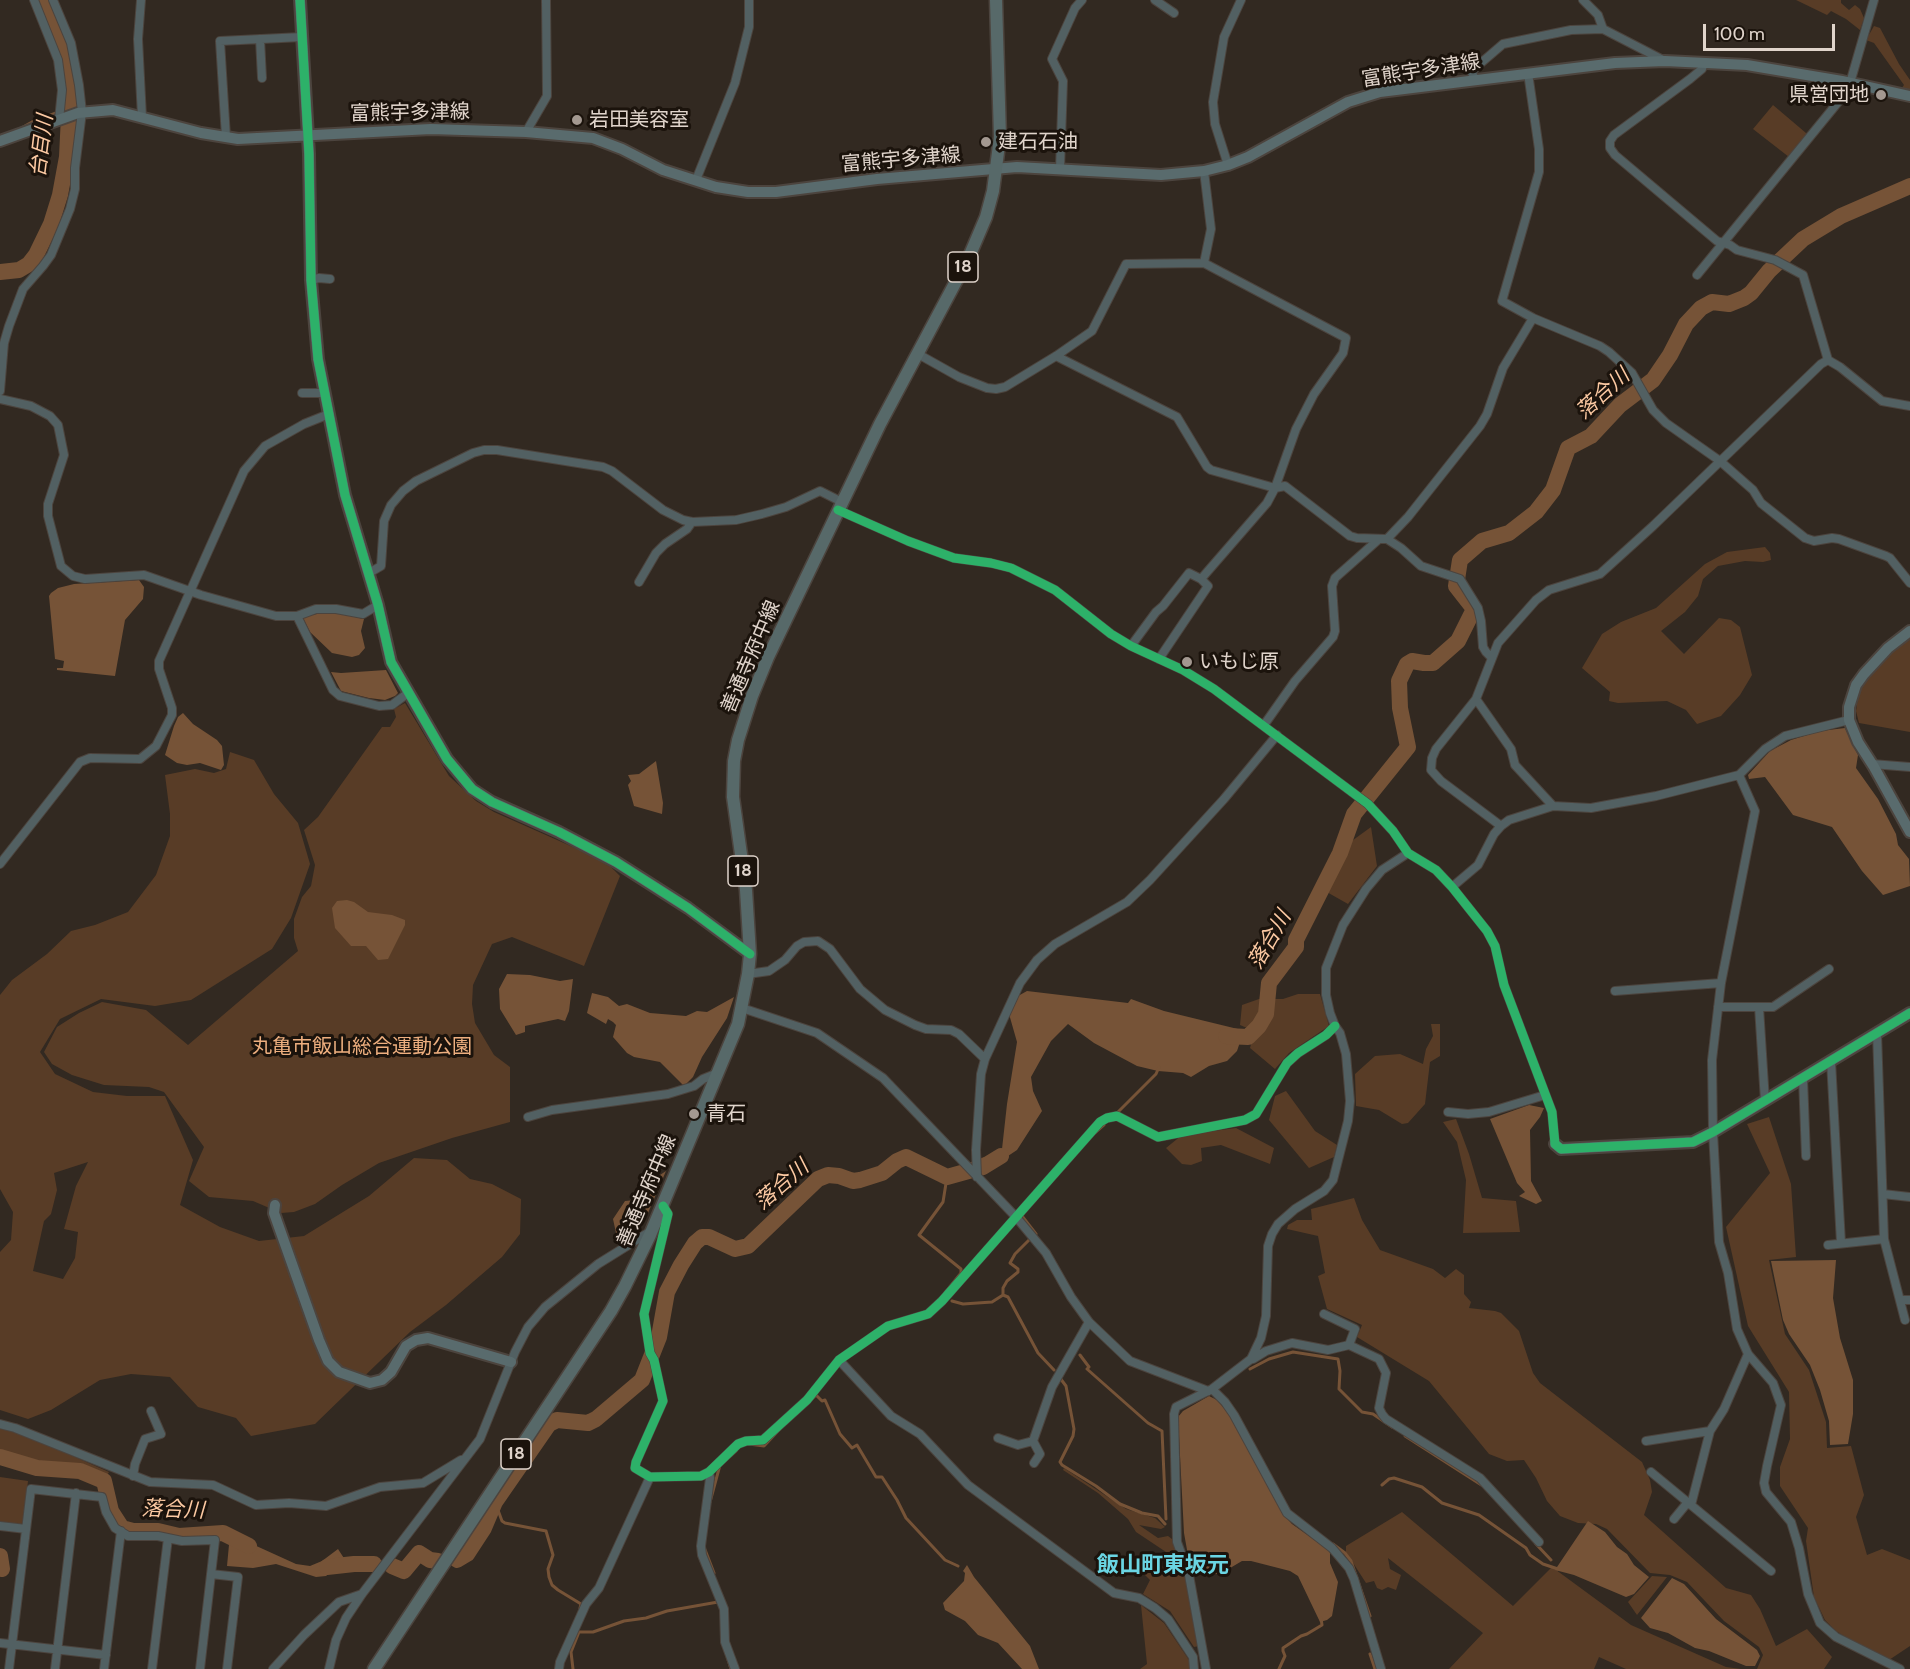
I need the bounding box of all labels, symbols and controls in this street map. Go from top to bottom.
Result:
scale bar [1706,12,1838,50]
text: 100 m [1714,23,1765,45]
street label: 富熊宇多津線 [1360,50,1482,92]
place label: 県営団地 [1789,83,1869,107]
marker: 県営団地 [1874,88,1888,102]
street label: 富熊宇多津線 [350,100,470,126]
place label: 岩田美容室 [589,108,689,132]
water label: 台目川 [26,113,58,179]
marker: 岩田美容室 [570,113,584,127]
place label: 建石石油 [998,130,1078,154]
marker: 建石石油 [979,135,993,149]
street label: 富熊宇多津線 [840,143,962,177]
road number: 18 [948,252,978,282]
water label: 落合川 [1571,364,1635,424]
street label: 善通寺府中線 [717,597,785,717]
place label: いもじ原 [1199,650,1279,674]
marker: いもじ原 [1180,655,1194,669]
road number: 18 [728,856,758,886]
water label: 落合川 [1243,906,1297,974]
park label: 丸亀市飯山総合運動公園 [252,1035,472,1059]
place label: 青石 [706,1102,746,1126]
marker: 青石 [687,1107,701,1121]
street label: 善通寺府中線 [613,1131,681,1251]
water label: 落合川 [750,1155,814,1215]
road number: 18 [501,1439,531,1469]
water label: 落合川 [141,1496,205,1524]
district label: 飯山町東坂元 [1097,1553,1229,1579]

